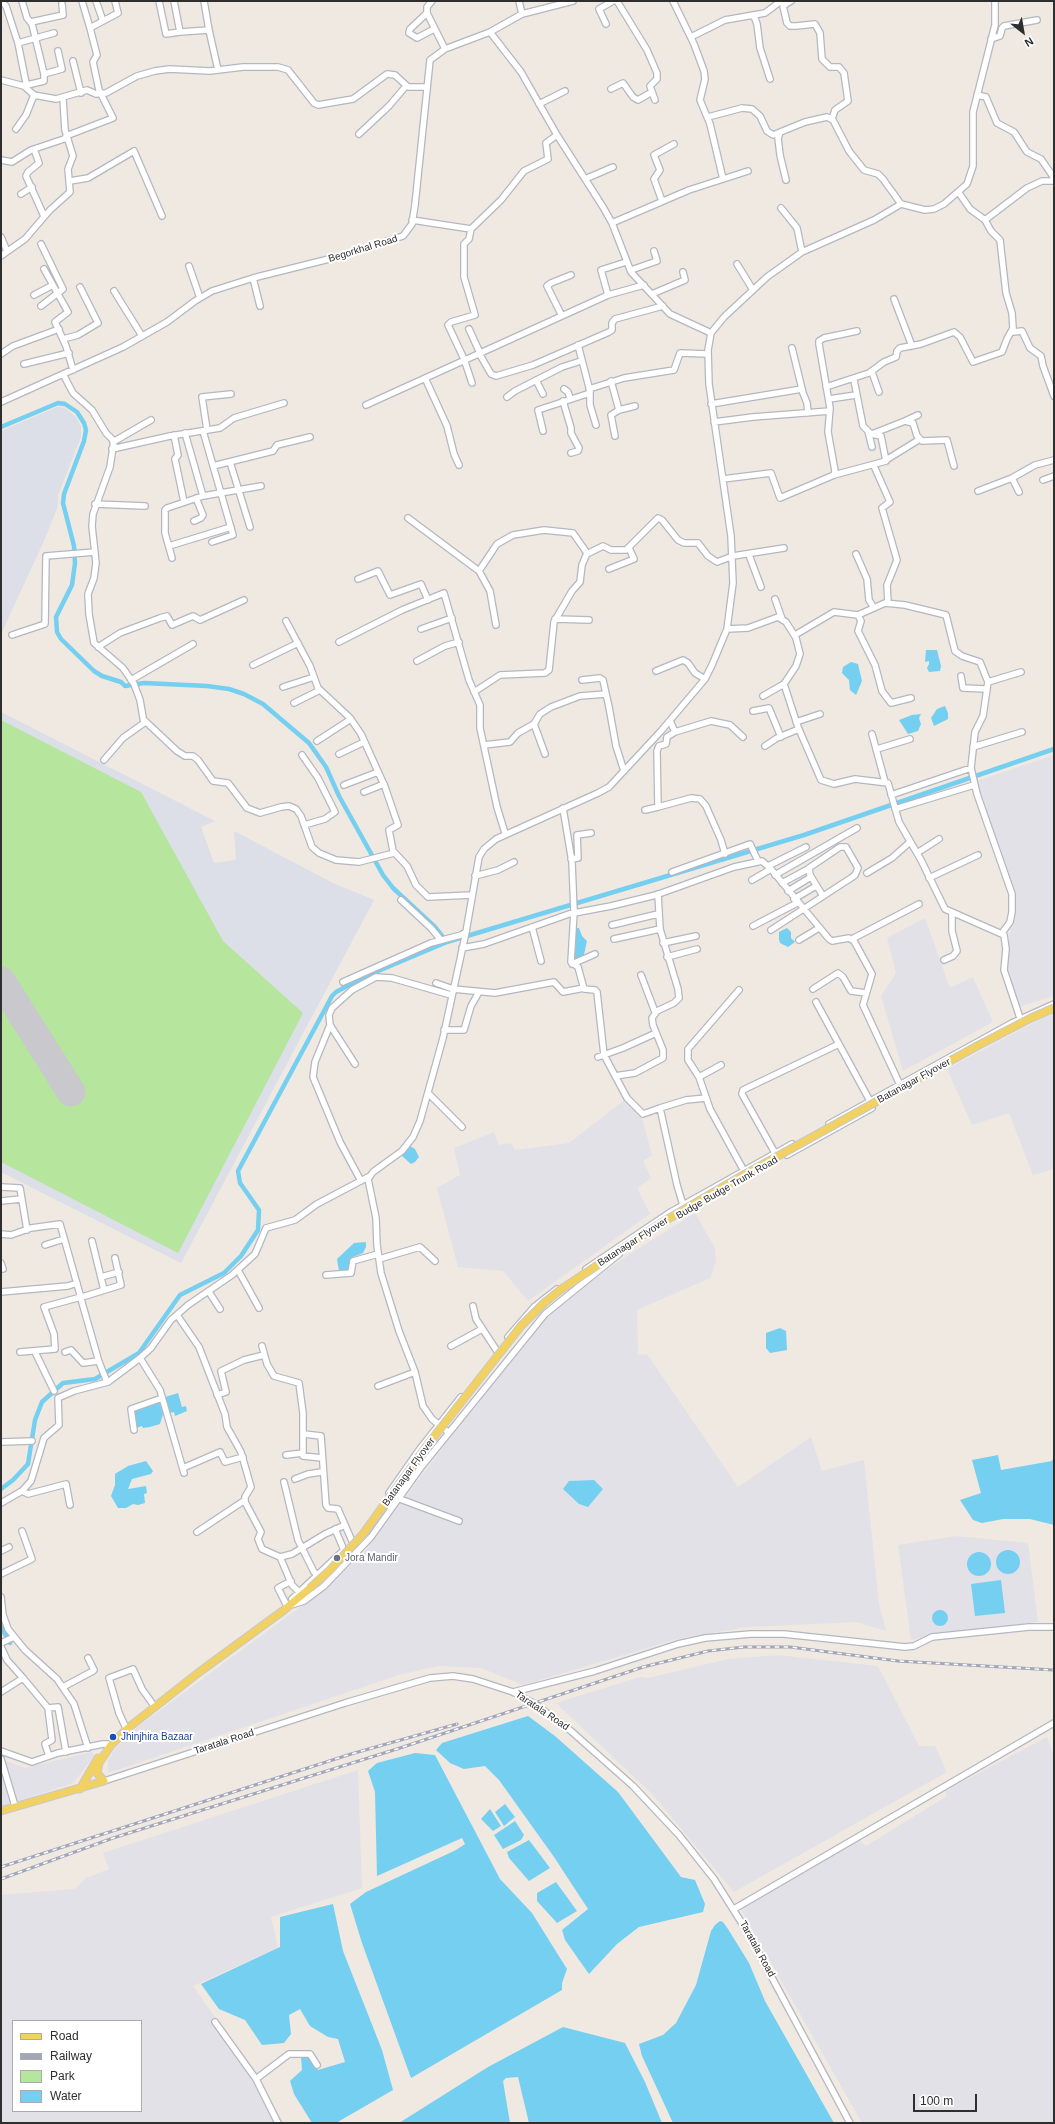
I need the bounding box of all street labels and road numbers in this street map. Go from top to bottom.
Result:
street label: Begorkhal Road [327,233,399,265]
street label: Batanagar Flyover [875,1056,953,1106]
street label: Budge Budge Trunk Road [674,1154,780,1222]
street label: Batanagar Flyover [595,1215,671,1269]
street label: Batanagar Flyover [380,1435,438,1509]
street label: Taratala Road [513,1689,571,1733]
street label: Taratala Road [193,1727,255,1757]
street label: Taratala Road [737,1919,777,1979]

